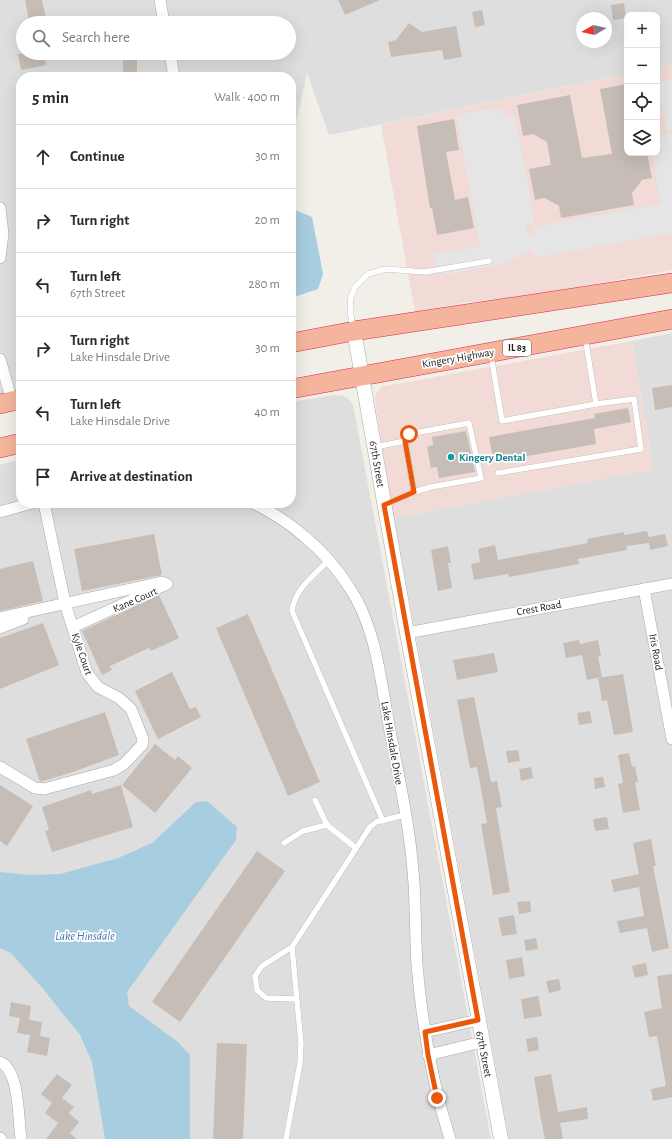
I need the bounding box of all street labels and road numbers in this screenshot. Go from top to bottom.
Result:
road number: IL 83 [503,340,531,356]
street label: Kingery Highway [421,346,495,370]
street label: 67th Street [368,440,387,488]
street label: Kane Court [111,585,159,615]
street label: Crest Road [516,599,563,617]
street label: Kyle Court [70,632,94,677]
street label: Iris Road [647,633,665,671]
street label: Lake Hinsdale Drive [379,700,405,786]
street label: 67th Street [474,1030,494,1078]

